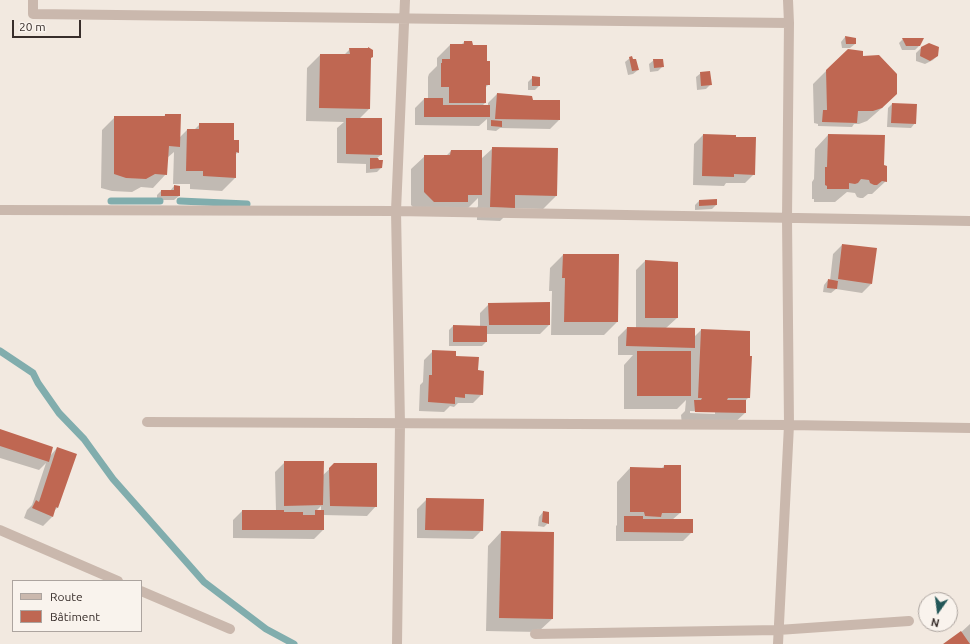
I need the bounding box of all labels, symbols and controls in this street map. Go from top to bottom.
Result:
scale bar [14,12,83,38]
text: 20 m [19,20,46,33]
legend [12,580,142,632]
text: Route [50,590,83,603]
north arrow [918,592,958,632]
text: Bâtiment [50,610,100,623]
text: N [930,616,941,629]

